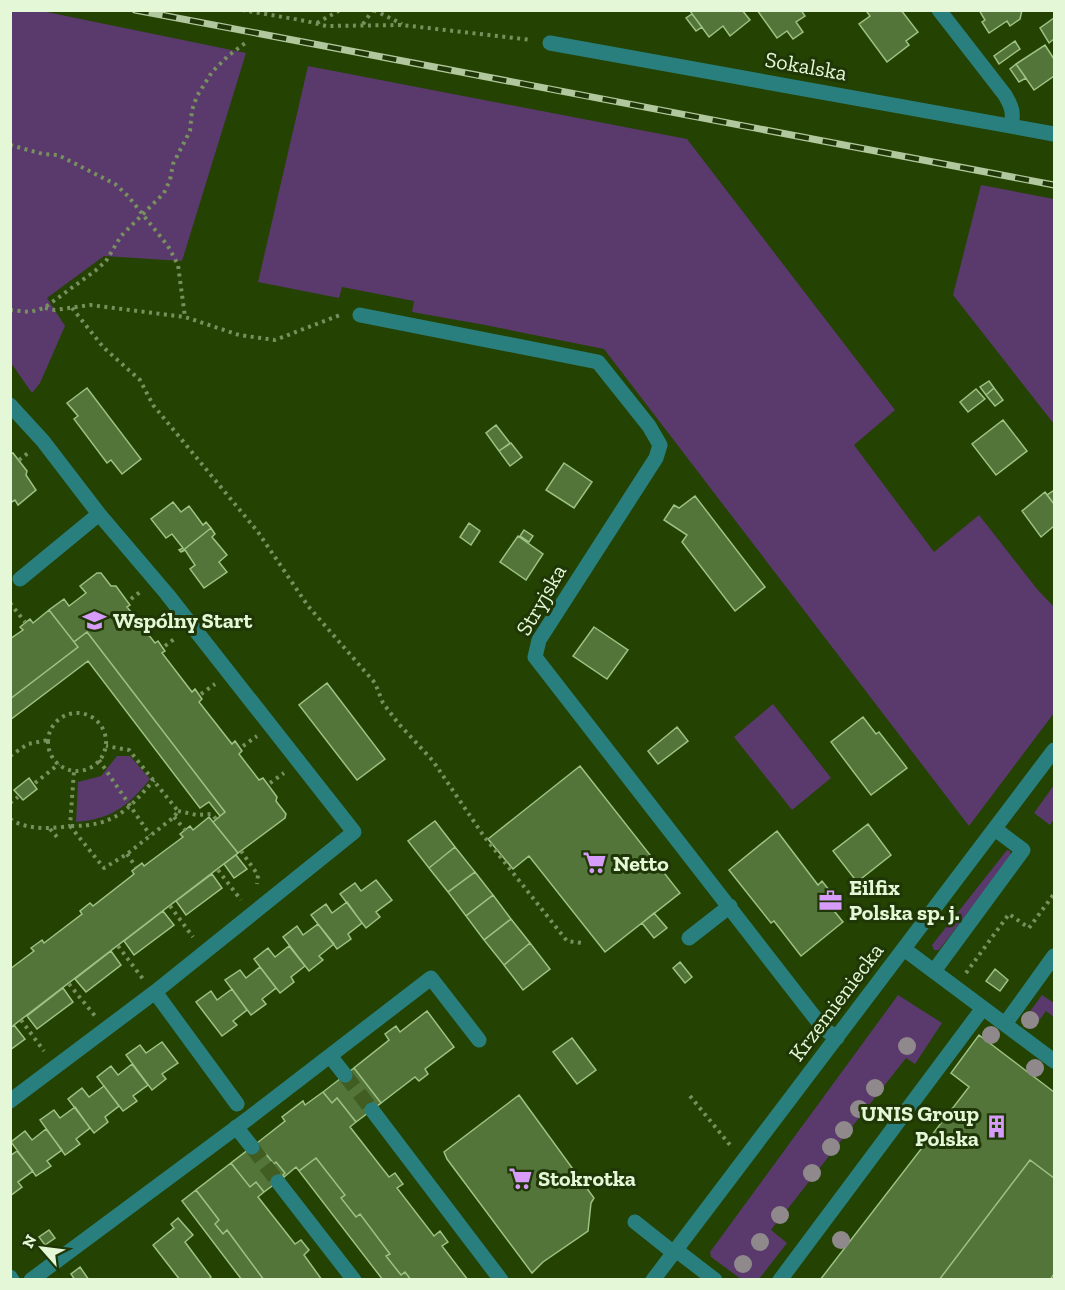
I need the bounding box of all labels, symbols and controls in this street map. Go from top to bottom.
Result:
street label: Sokalska [763,46,849,87]
street label: Stryjska [510,559,572,640]
school or university icon: Wspólny Start [82,607,108,633]
place label: Wspólny Start [113,607,252,634]
supermarket icon: Netto [582,850,608,876]
place label: Netto [613,850,669,877]
place label: Eilfix Polska sp. j. [849,874,960,926]
office icon: Eilfix Polska sp. j. [818,887,844,913]
street label: Krzemieniecka [783,937,889,1066]
place label: UNIS Group Polska [861,1100,979,1152]
building icon: UNIS Group Polska [984,1113,1010,1139]
supermarket icon: Stokrotka [507,1165,533,1191]
place label: Stokrotka [538,1165,636,1192]
north arrow [12,1218,72,1278]
text: N [18,1231,40,1251]

